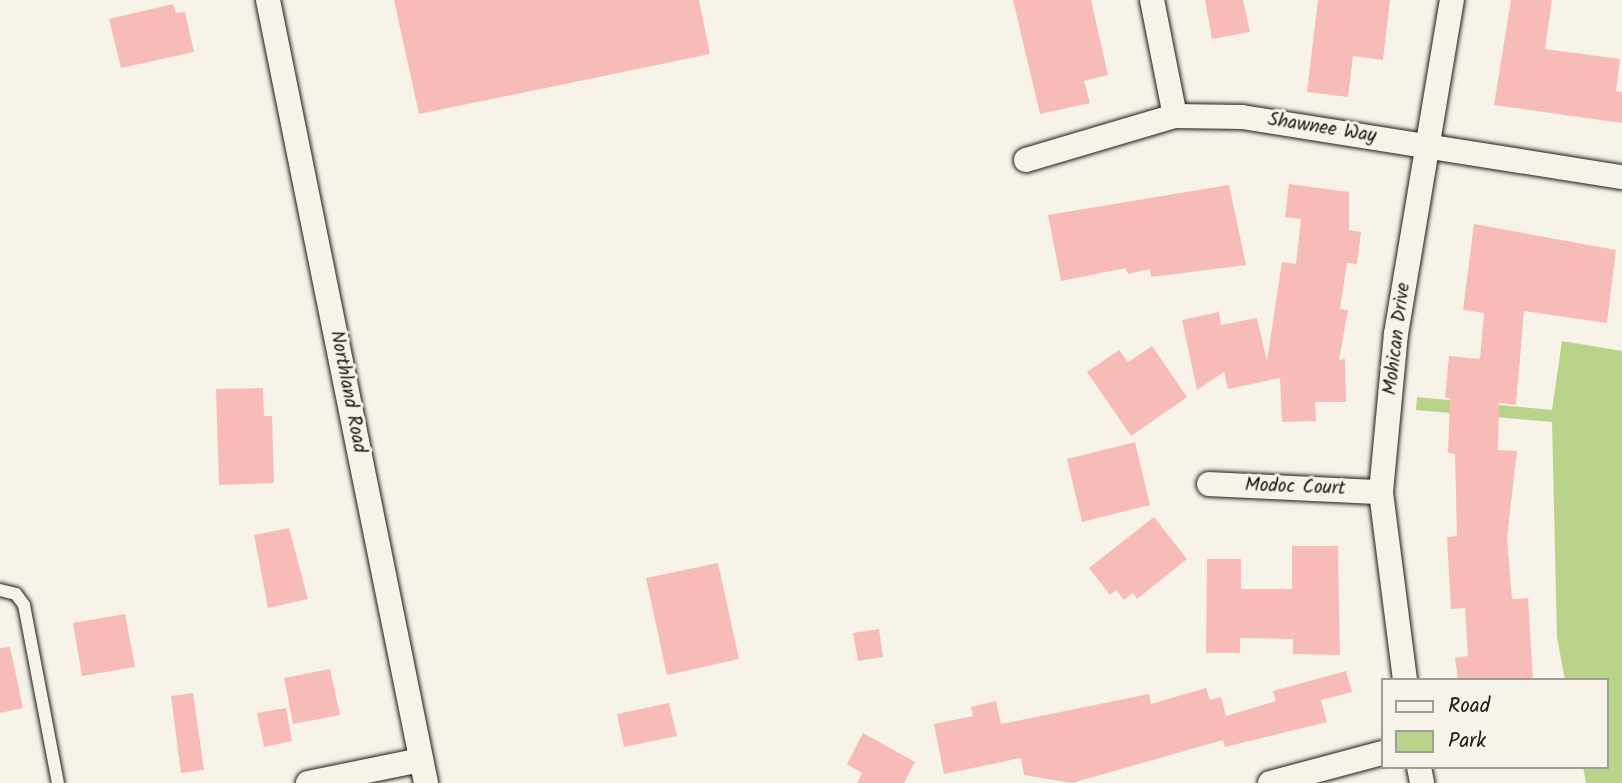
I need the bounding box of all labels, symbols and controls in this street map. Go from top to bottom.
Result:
street label: Shawnee Way [1266,109,1378,149]
street label: Mohican Drive [1380,282,1416,396]
street label: Northland Road [324,329,370,455]
street label: Modoc Court [1244,475,1346,501]
legend [1380,678,1608,769]
text: Road [1448,690,1490,723]
text: Park [1448,725,1486,758]

